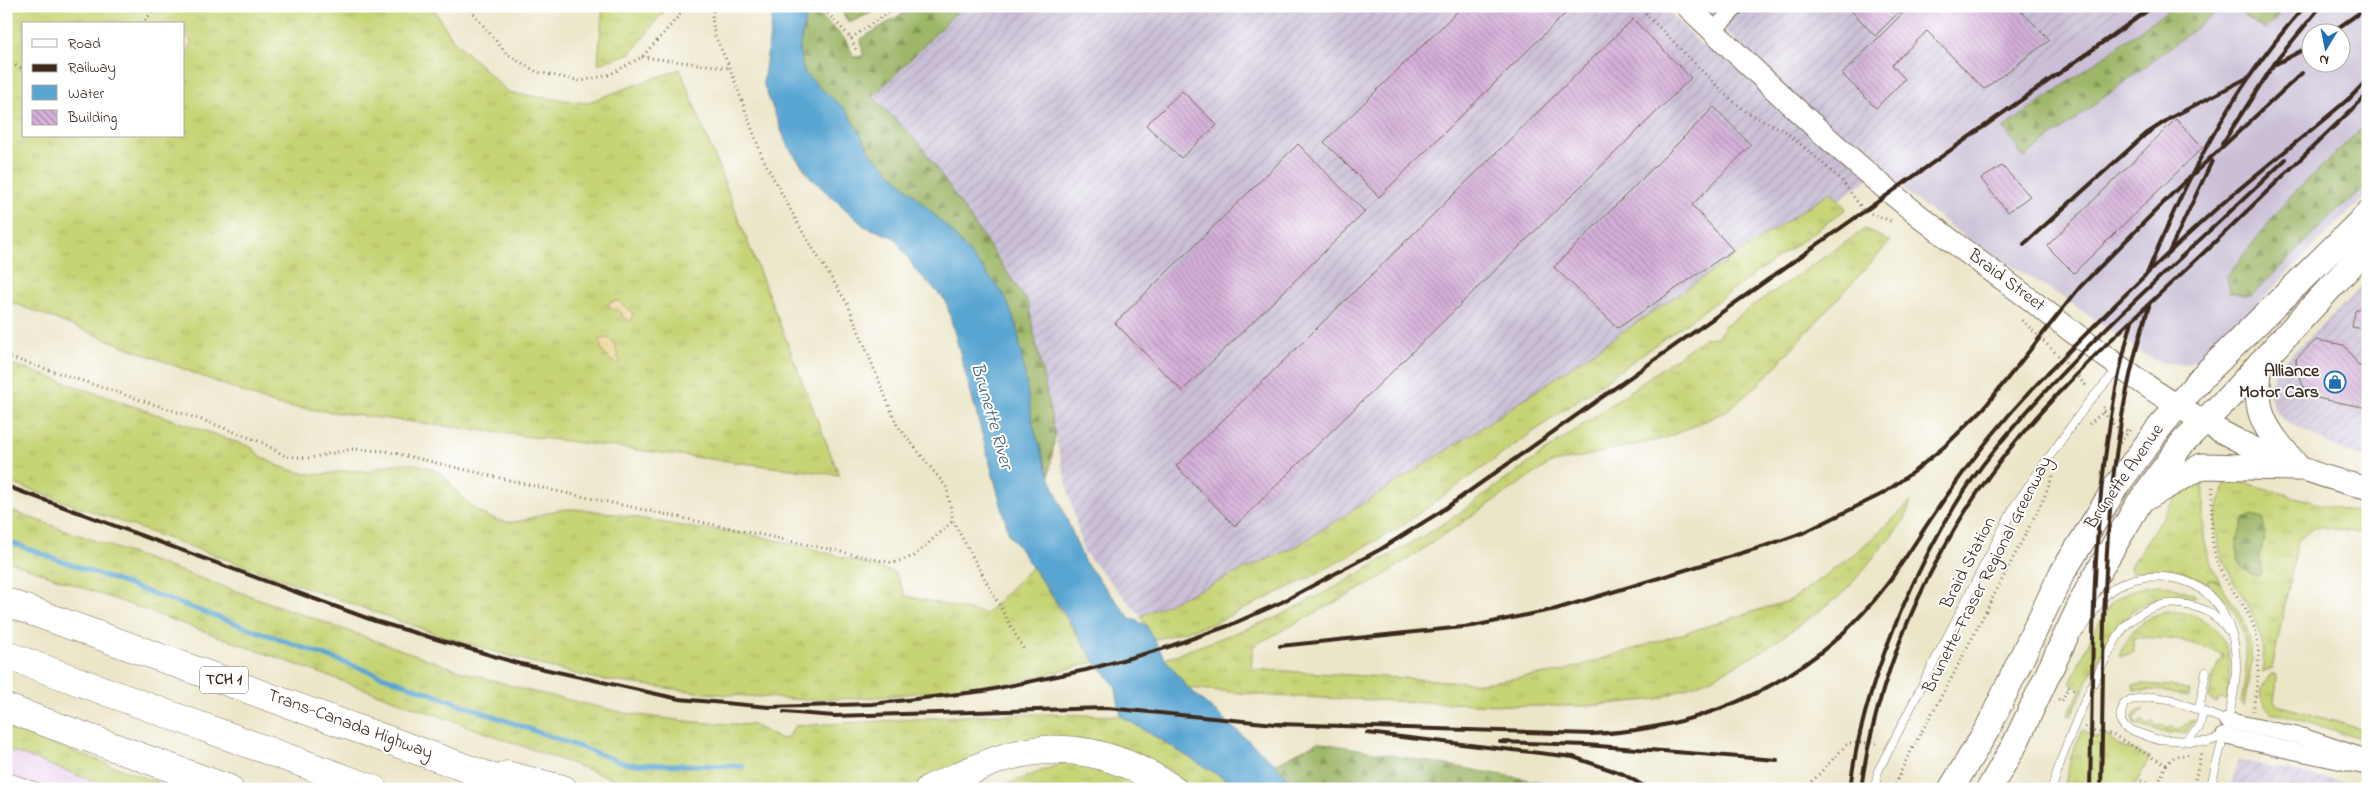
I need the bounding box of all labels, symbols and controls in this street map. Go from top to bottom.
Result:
legend [22,22,185,138]
north arrow [2302,22,2352,72]
text: Road [68,33,101,55]
text: N [2318,48,2330,70]
text: Railway [68,57,116,80]
text: Water [68,83,104,105]
text: Building [67,107,117,130]
street label: Braid Street [1961,243,2050,319]
place label: Alliance Motor Cars [2239,359,2320,406]
water label: Brunette River [963,360,1020,474]
shop icon: Alliance Motor Cars [2323,370,2347,394]
street label: Brunette Avenue [2078,418,2172,536]
street label: Brunette-Fraser Regional Greenway [1916,452,2060,699]
street label: Braid Station [1934,512,2003,614]
road number: TCH 1 [200,666,248,694]
street label: Trans-Canada Highway [263,683,436,768]

